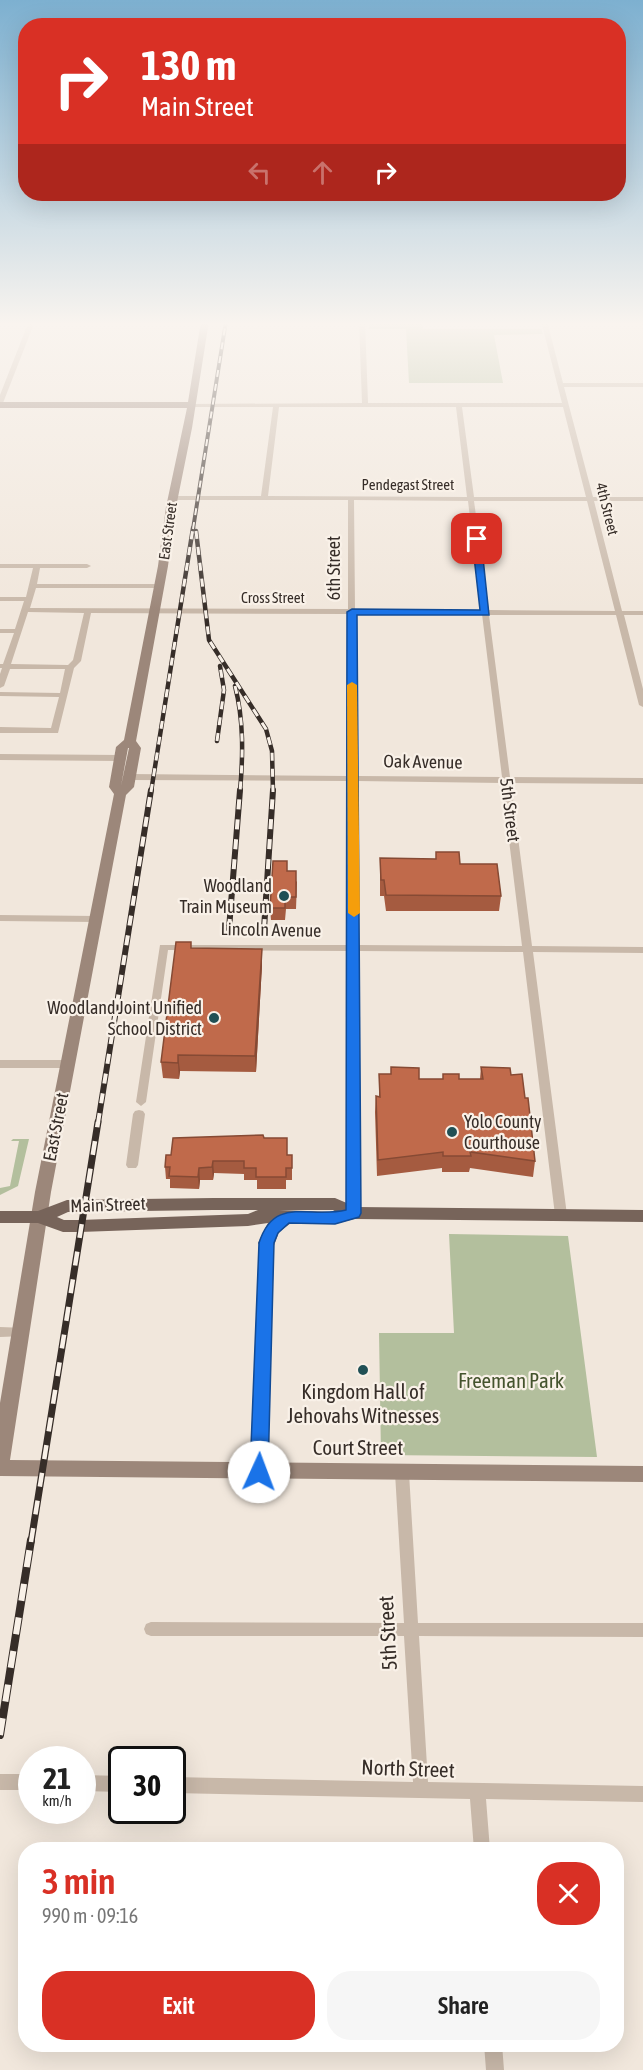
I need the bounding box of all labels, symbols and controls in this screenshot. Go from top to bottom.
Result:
text: 130 m [141,41,236,89]
icon: right [42,42,120,120]
text: Main Street [141,91,254,122]
icon: left [243,156,276,189]
icon: ahead [306,156,339,189]
icon: right [369,156,402,189]
street label: Pendegast Street [362,476,454,493]
street label: 4th Street [593,481,622,537]
street label: East Street [155,501,180,561]
pin [451,513,502,564]
icon: arrive [460,522,493,555]
street label: 6th Street [323,536,344,600]
street label: Cross Street [241,589,305,606]
street label: Oak Avenue [383,750,463,773]
street label: 5th Street [496,777,525,843]
place label: Woodland Train Museum [180,875,272,917]
marker: Woodland Train Museum [277,889,291,903]
street label: Lincoln Avenue [220,918,322,941]
place label: Woodland Joint Unified School District [47,997,202,1039]
marker: Woodland Joint Unified School District [207,1011,221,1025]
street label: East Street [39,1091,72,1163]
place label: Yolo County Courthouse [464,1111,542,1153]
marker: Yolo County Courthouse [445,1125,459,1139]
street label: Main Street [70,1193,146,1216]
marker: Kingdom Hall of Jehovahs Witnesses [356,1363,370,1377]
park label: Freeman Park [458,1368,564,1392]
place label: Kingdom Hall of Jehovahs Witnesses [287,1379,439,1427]
street label: Court Street [313,1435,403,1459]
position arrow [227,1440,291,1504]
street label: 5th Street [373,1595,401,1671]
speed limit sign: 30 [108,1746,186,1824]
street label: North Street [361,1754,455,1782]
text: 21 [43,1761,71,1795]
text: km/h [42,1792,72,1809]
text: 3 min [42,1860,116,1902]
button: close [537,1862,600,1925]
text: 990 m · 09:16 [42,1904,138,1927]
button: Exit [42,1971,315,2040]
button: Share [327,1971,600,2040]

